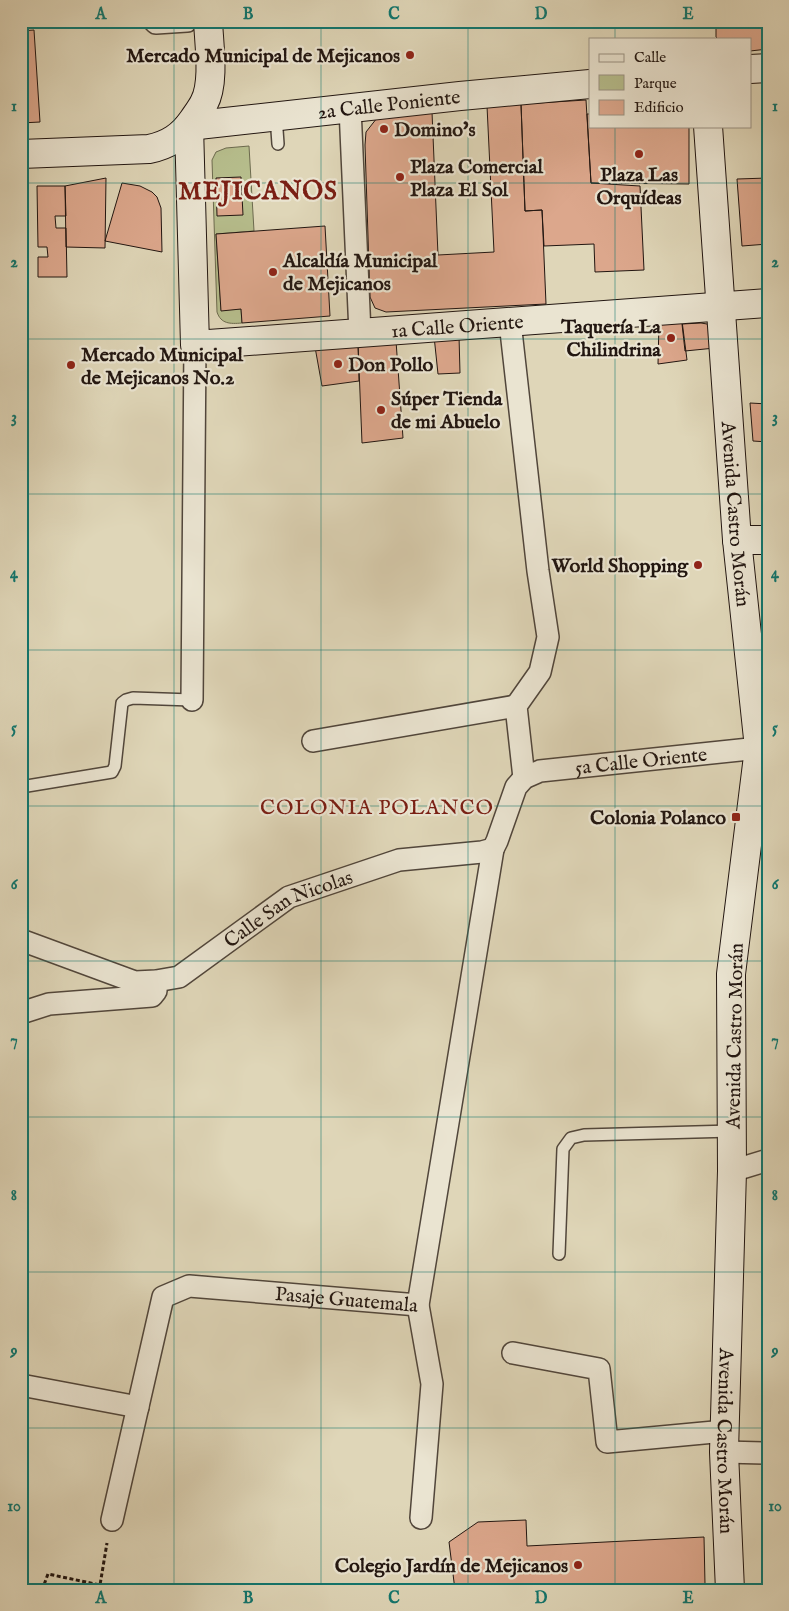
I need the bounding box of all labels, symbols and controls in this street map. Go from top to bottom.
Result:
text: A [95,5,108,25]
text: B [243,5,254,25]
text: C [388,5,400,25]
text: D [535,5,548,25]
text: E [682,5,694,25]
legend [589,38,752,128]
place label: Mercado Municipal de Mejicanos [126,44,400,69]
text: Calle [634,48,666,67]
marker: Mercado Municipal de Mejicanos [404,49,416,61]
text: Parque [634,74,677,93]
street label: 2a Calle Poniente [316,85,462,126]
text: 1 [11,97,17,117]
text: 1 [772,97,778,117]
text: Edificio [634,98,684,117]
place label: Domino's [394,118,475,143]
marker: Domino's [378,123,390,135]
marker: Plaza Las Orquídeas [633,148,645,160]
place label: Plaza Comercial Plaza El Sol [410,155,544,203]
place label: Plaza Las Orquídeas [597,163,681,211]
marker: Plaza Comercial Plaza El Sol [394,171,406,183]
district label: MEJICANOS [178,176,338,208]
place label: Alcaldía Municipal de Mejicanos [282,249,438,297]
text: 2 [10,253,18,273]
text: 2 [771,253,779,273]
marker: Alcaldía Municipal de Mejicanos [267,266,279,278]
street label: 1a Calle Oriente [390,310,525,345]
place label: Taquería La Chilindrina [560,315,661,363]
marker: Taquería La Chilindrina [665,332,677,344]
place label: Mercado Municipal de Mejicanos No.2 [81,343,243,391]
place label: Don Pollo [348,353,434,378]
marker: Don Pollo [332,358,344,370]
marker: Mercado Municipal de Mejicanos No.2 [65,359,77,371]
place label: Súper Tienda de mi Abuelo [391,387,503,435]
marker: Súper Tienda de mi Abuelo [375,404,387,416]
text: 3 [11,408,17,428]
text: 3 [772,408,778,428]
street label: Avenida Castro Morán [715,419,755,608]
place label: World Shopping [550,554,689,579]
marker: World Shopping [692,559,704,571]
text: 4 [10,564,19,584]
text: 4 [771,564,780,584]
text: 5 [11,719,17,739]
text: 5 [772,719,778,739]
street label: 5a Calle Oriente [574,743,708,781]
district label: COLONIA POLANCO [260,795,494,822]
place label: Colonia Polanco [590,806,726,831]
marker: Colonia Polanco [730,811,742,823]
street label: Calle San Nicolas [219,865,356,954]
text: 6 [11,875,19,895]
text: 6 [772,875,780,895]
street label: Avenida Castro Morán [721,943,750,1130]
text: 7 [10,1031,18,1051]
text: 7 [771,1031,779,1051]
text: 8 [11,1186,17,1206]
text: 8 [772,1186,778,1206]
street label: Pasaje Guatemala [274,1282,419,1319]
text: 9 [10,1342,18,1362]
text: 9 [771,1342,779,1362]
street label: Avenida Castro Morán [710,1347,739,1535]
text: 10 [7,1497,21,1517]
text: 10 [768,1497,782,1517]
place label: Colegio Jardín de Mejicanos [335,1554,568,1579]
marker: Colegio Jardín de Mejicanos [572,1559,584,1571]
text: A [95,1589,108,1609]
text: B [243,1589,254,1609]
text: C [388,1589,400,1609]
text: D [535,1589,548,1609]
text: E [682,1589,694,1609]

